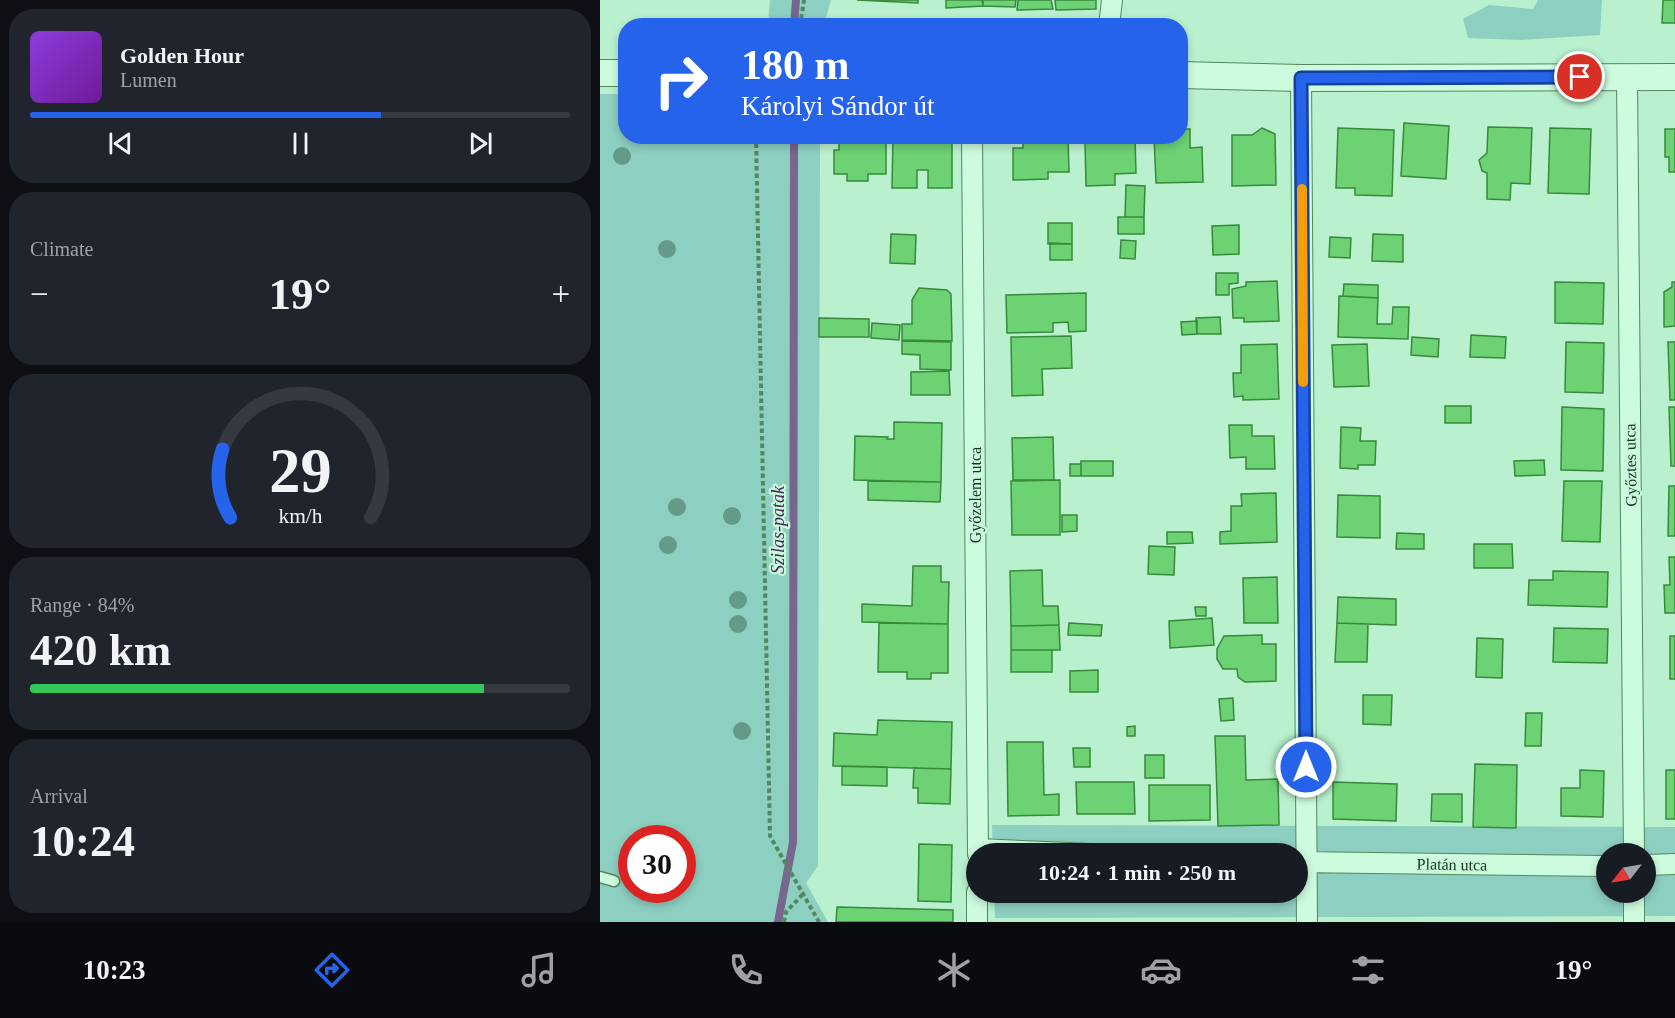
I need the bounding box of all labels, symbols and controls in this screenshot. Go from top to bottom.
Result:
icon: right [642,42,720,120]
text: 180 m [741,42,850,88]
text: Golden Hour [120,43,244,68]
pin [1554,51,1605,102]
icon: arrive [1563,60,1596,93]
text: Lumen [120,69,177,91]
text: Károlyi Sándor út [741,91,934,121]
icon: previous [104,127,137,160]
icon: pause [284,127,317,160]
icon: next [464,127,497,160]
text: Climate [30,238,93,260]
text: 19° [269,269,332,319]
text: − [30,276,49,312]
text: + [551,276,570,312]
street label: Győztes utca [1621,423,1641,507]
text: 29 [269,436,331,505]
street label: Győzelem utca [967,447,985,543]
water label: Szilas-patak [768,485,788,574]
text: km/h [278,504,322,528]
text: Range · 84% [30,594,134,616]
text: 420 km [30,625,171,675]
position arrow [1274,735,1338,799]
text: Arrival [30,785,88,807]
text: 10:24 [30,816,135,866]
speed limit sign: 30 [618,825,696,903]
north arrow [1596,843,1656,903]
map controls [1596,843,1656,903]
street label: Platán utca [1417,855,1487,874]
text: 10:24 · 1 min · 250 m [1038,860,1236,885]
icon: directions [311,949,353,991]
icon: music [518,949,560,991]
icon: phone [725,949,767,991]
icon: climate [933,949,975,991]
icon: car [1140,949,1182,991]
icon: filters [1347,949,1389,991]
text: 10:23 [83,955,146,985]
text: 19° [1554,955,1592,985]

